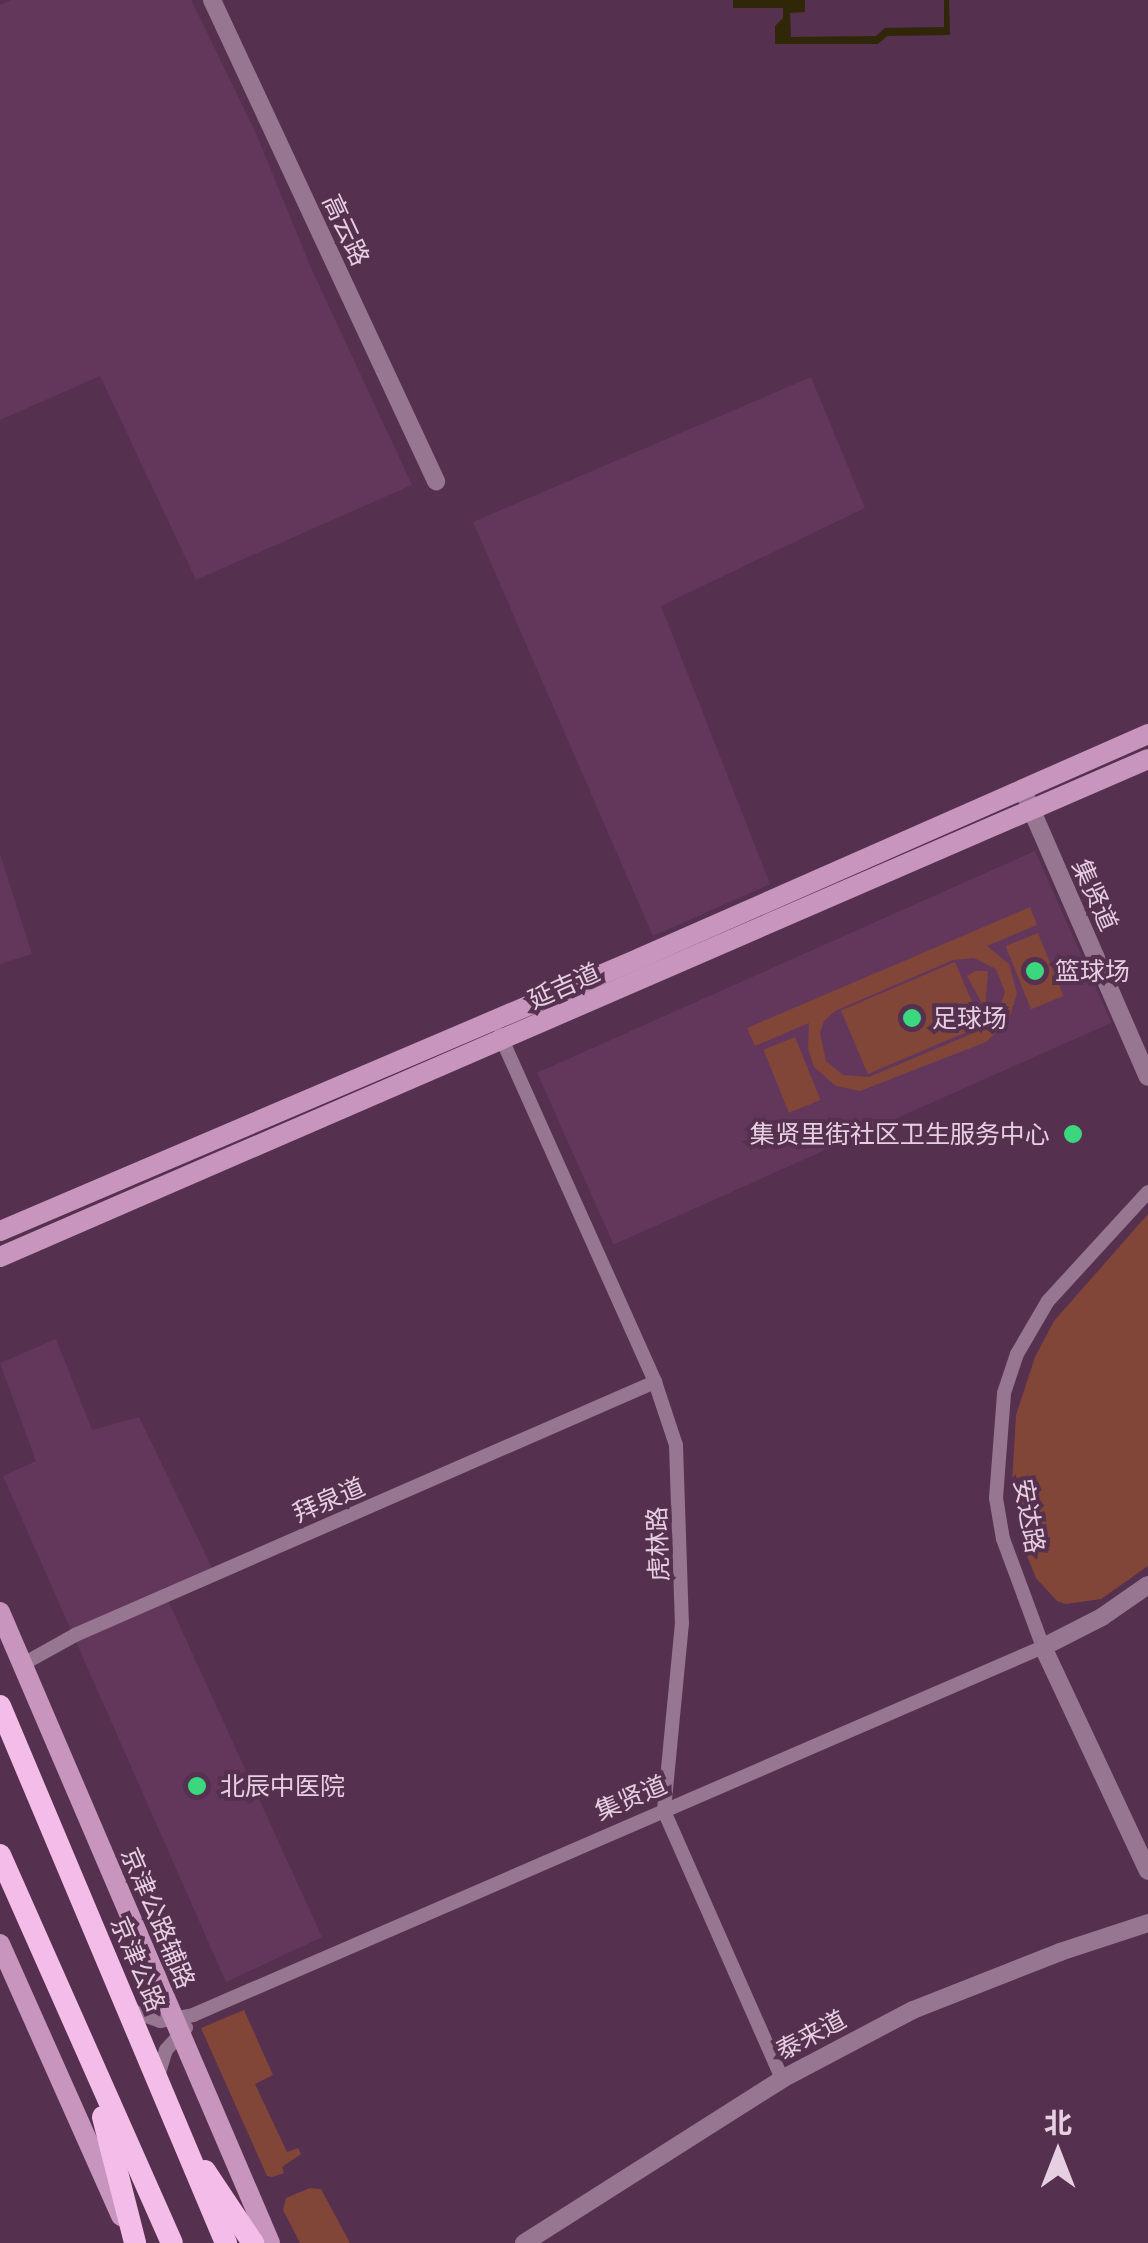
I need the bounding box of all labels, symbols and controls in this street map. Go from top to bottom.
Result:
street label: 高云路 [317,190,375,270]
street label: 集贤道 [1066,855,1124,935]
place label: 篮球场 [1055,956,1130,986]
street label: 延吉道 [524,957,604,1015]
marker: 篮球场 [1024,960,1046,982]
place label: 足球场 [932,1003,1007,1033]
marker: 足球场 [901,1007,923,1029]
place label: 集贤里街社区卫生服务中心 [750,1119,1050,1149]
marker: 集贤里街社区卫生服务中心 [1060,1121,1086,1147]
street label: 拜泉道 [289,1472,369,1528]
street label: 安达路 [1008,1476,1050,1556]
street label: 虎林路 [642,1506,674,1582]
street label: 集贤道 [591,1770,671,1826]
place label: 北辰中医院 [220,1771,345,1801]
marker: 北辰中医院 [184,1773,210,1799]
street label: 京津公路辅路 [115,1843,201,1993]
street label: 京津公路 [105,1912,171,2016]
street label: 泰来道 [771,2004,851,2066]
north arrow [1008,2103,1108,2203]
text: 北 [1044,2106,1072,2139]

